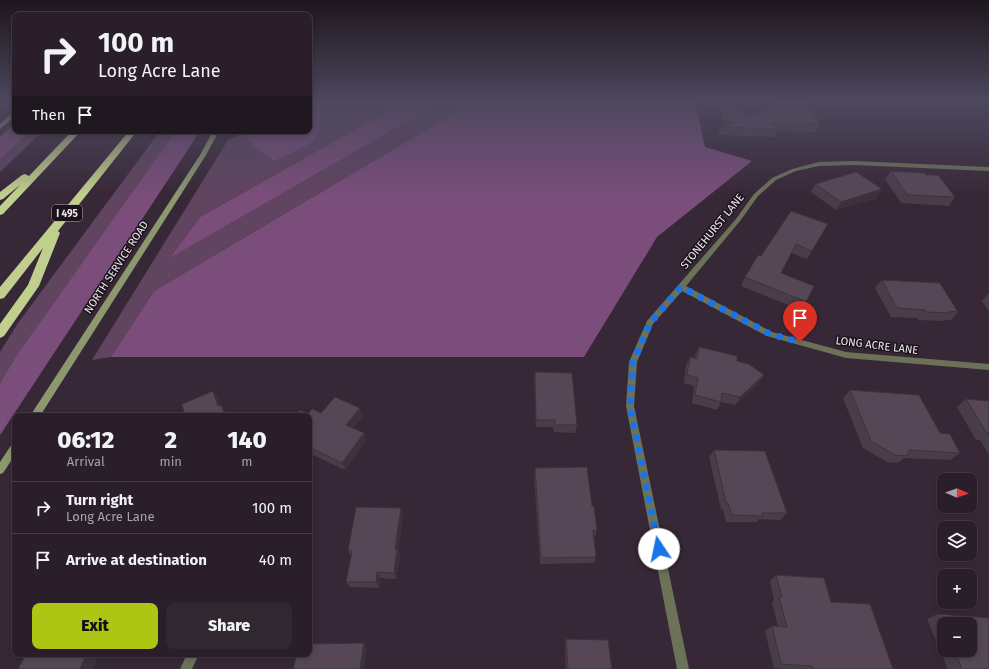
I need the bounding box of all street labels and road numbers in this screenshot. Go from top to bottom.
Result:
street label: STONEHURST LANE [678,191,747,272]
road number: I 495 [52,205,82,221]
street label: NORTH SERVICE ROAD [82,218,151,316]
street label: LONG ACRE LANE [835,334,919,357]

